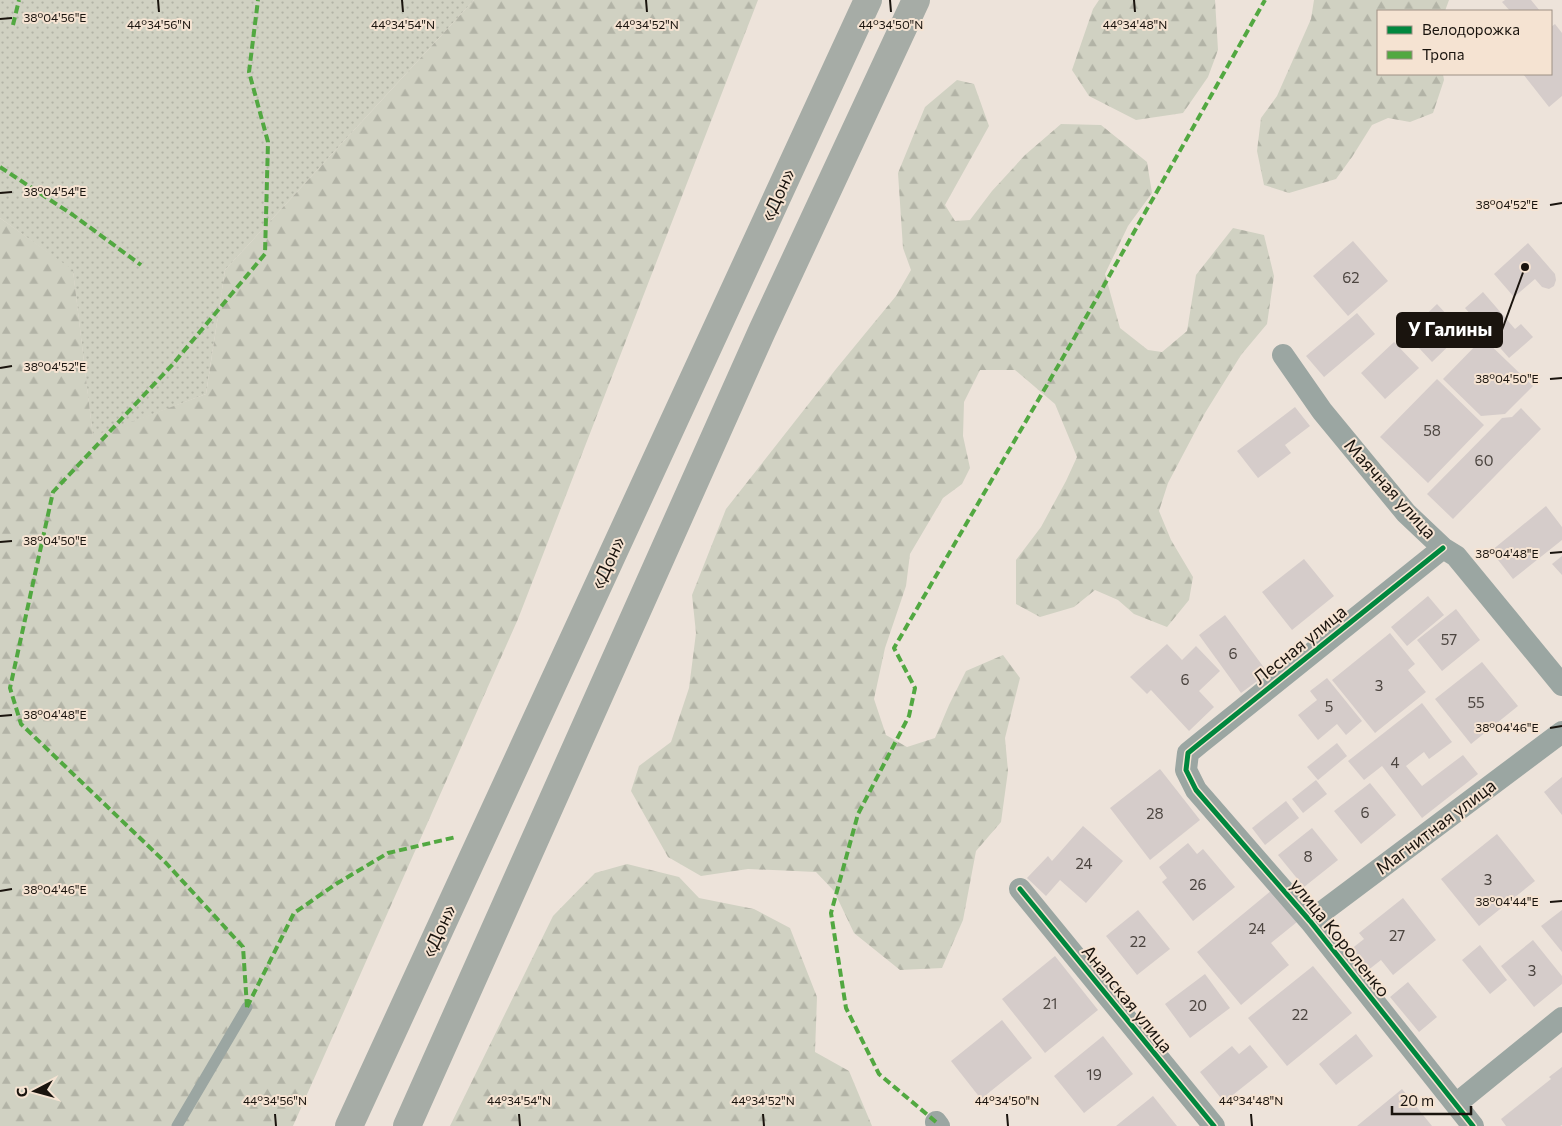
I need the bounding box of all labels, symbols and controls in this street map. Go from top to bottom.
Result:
text: 38°04'56"E [24,10,86,24]
legend [1377,10,1552,75]
text: 44°34'56"N [127,17,191,31]
text: 44°34'54"N [371,17,435,31]
text: 44°34'52"N [615,17,679,31]
text: 44°34'50"N [859,17,923,31]
text: 44°34'48"N [1103,17,1167,31]
text: Велодорожка [1422,20,1520,38]
text: Тропа [1422,45,1464,63]
street label: «Дон» [755,165,799,224]
text: 38°04'54"E [24,184,86,198]
text: 38°04'52"E [1476,197,1538,211]
house number: 62 [1342,268,1360,286]
callout: У Галины [1397,313,1502,347]
text: У Галины [1408,317,1492,340]
text: 38°04'52"E [24,359,86,373]
text: 38°04'50"E [1475,371,1539,385]
house number: 58 [1423,421,1441,439]
street label: Маячная улица [1340,434,1441,543]
house number: 60 [1475,451,1493,469]
text: 38°04'50"E [23,533,87,547]
street label: «Дон» [585,533,629,592]
text: 38°04'48"E [1475,546,1539,560]
street label: Лесная улица [1248,600,1350,689]
house number: 57 [1441,630,1457,648]
house number: 6 [1228,644,1238,662]
house number: 6 [1180,670,1190,688]
house number: 3 [1375,676,1383,694]
house number: 55 [1467,693,1485,711]
house number: 5 [1325,697,1333,715]
text: 38°04'48"E [23,707,87,721]
text: 38°04'46"E [1475,720,1539,734]
house number: 4 [1391,753,1400,771]
street label: Магнитная улица [1371,774,1500,879]
house number: 6 [1360,803,1370,821]
house number: 28 [1146,804,1164,822]
house number: 8 [1303,847,1313,865]
house number: 24 [1075,854,1093,872]
house number: 3 [1484,870,1492,888]
street label: улица Короленко [1286,874,1395,1001]
house number: 26 [1189,875,1207,893]
text: 38°04'46"E [23,882,87,896]
text: 38°04'44"E [1475,894,1539,908]
street label: «Дон» [416,901,460,960]
house number: 24 [1248,919,1266,937]
house number: 27 [1389,926,1405,944]
house number: 22 [1130,932,1146,950]
street label: Анапская улица [1078,940,1178,1057]
house number: 3 [1528,961,1536,979]
house number: 21 [1043,994,1057,1012]
house number: 20 [1189,996,1207,1014]
house number: 22 [1292,1005,1308,1023]
house number: 19 [1086,1065,1102,1083]
north arrow [10,1066,60,1116]
scale bar [1392,1084,1471,1116]
text: С [13,1087,31,1098]
text: 20 m [1400,1091,1434,1109]
text: 44°34'56"N [243,1093,307,1107]
text: 44°34'54"N [487,1093,551,1107]
text: 44°34'52"N [731,1093,795,1107]
text: 44°34'50"N [975,1093,1039,1107]
text: 44°34'48"N [1219,1093,1283,1107]

